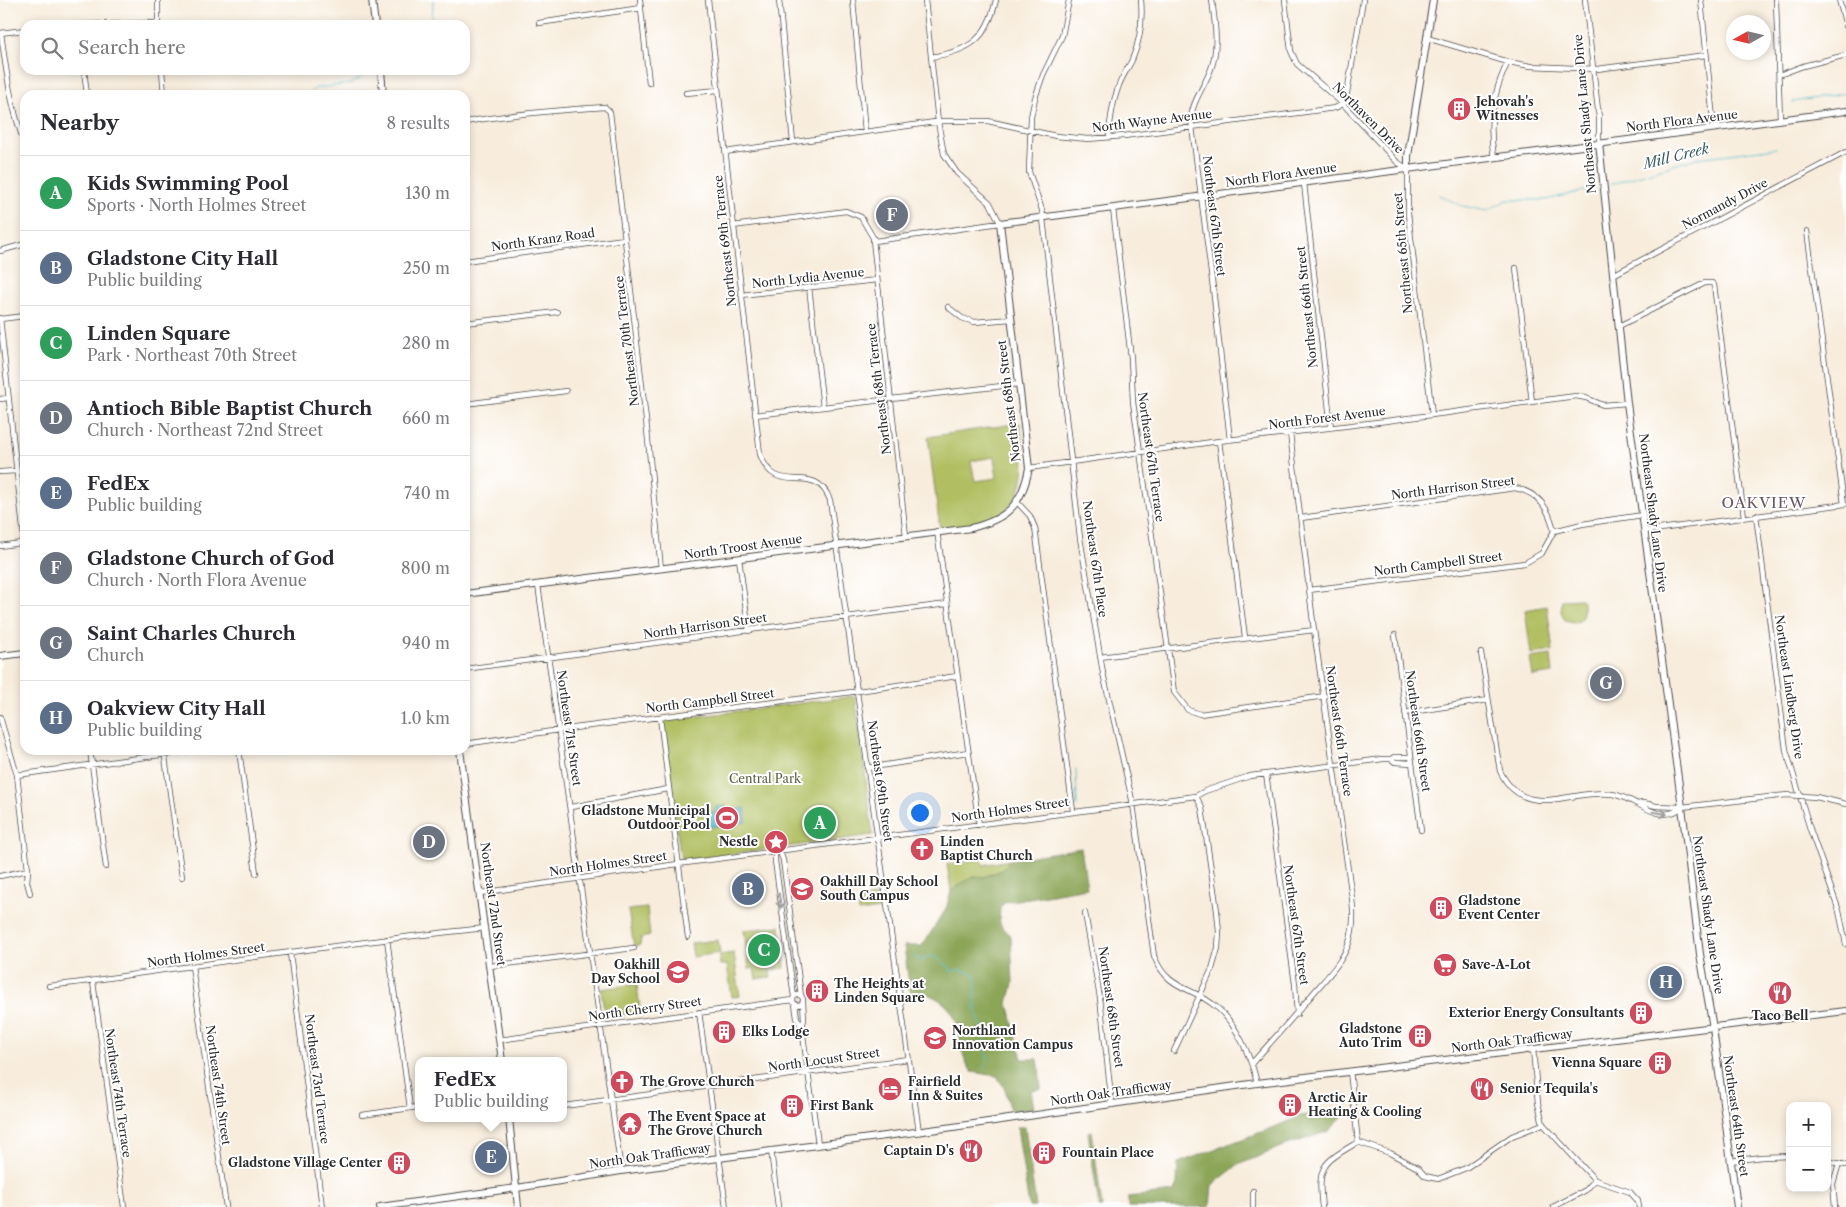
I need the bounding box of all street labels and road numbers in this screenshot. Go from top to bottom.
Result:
street label: Northeast Shady Lane Drive [1570,33,1599,194]
street label: Northaven Drive [1330,79,1407,157]
street label: North Wayne Avenue [1091,106,1213,135]
street label: North Flora Avenue [1625,106,1739,135]
street label: Northeast 67th Street [1200,155,1229,278]
street label: North Flora Avenue [1224,159,1338,190]
street label: Northeast 69th Terrace [710,174,739,308]
street label: Normandy Drive [1679,175,1770,232]
street label: Northeast 65th Street [1390,191,1415,314]
street label: North Kranz Road [490,225,596,254]
street label: Northeast 66th Street [1293,245,1320,369]
street label: North Lydia Avenue [751,264,865,291]
street label: Northeast 70th Terrace [611,275,642,407]
street label: Northeast 68th Terrace [863,322,894,456]
street label: Northeast 68th Street [994,339,1023,463]
street label: Northeast 67th Terrace [1135,391,1168,523]
street label: North Forest Avenue [1267,403,1387,432]
street label: Northeast Shady Lane Drive [1636,433,1671,594]
street label: North Harrison Street [1390,472,1516,503]
street label: Northeast 67th Place [1080,499,1111,619]
street label: North Troost Avenue [683,531,803,562]
street label: North Campbell Street [1373,548,1504,579]
street label: North Harrison Street [642,609,768,642]
street label: Northeast Lindberg Drive [1772,614,1807,760]
street label: Northeast 66th Terrace [1323,664,1356,798]
street label: Northeast 71st Street [554,669,585,788]
street label: Northeast 66th Street [1403,669,1435,793]
street label: North Campbell Street [645,685,776,716]
street label: Northeast 69th Street [865,719,897,843]
street label: North Holmes Street [950,794,1070,825]
street label: Northeast Shady Lane Drive [1690,835,1727,995]
street label: Northeast 72nd Street [477,841,510,967]
street label: North Holmes Street [548,848,668,879]
street label: Northeast 67th Street [1281,864,1312,987]
street label: North Holmes Street [146,939,266,970]
street label: Northeast 68th Street [1096,945,1128,1069]
street label: North Cherry Street [587,993,703,1024]
street label: Northeast 73rd Terrace [302,1013,333,1145]
street label: Northeast 74th Street [203,1024,234,1147]
street label: North Oak Trafficway [1450,1026,1574,1055]
street label: Northeast 74th Terrace [102,1027,135,1159]
street label: North Locust Street [767,1044,881,1075]
street label: Northeast 64th Street [1721,1054,1753,1178]
street label: North Oak Trafficway [1049,1077,1173,1108]
street label: North Oak Trafficway [588,1140,712,1171]

